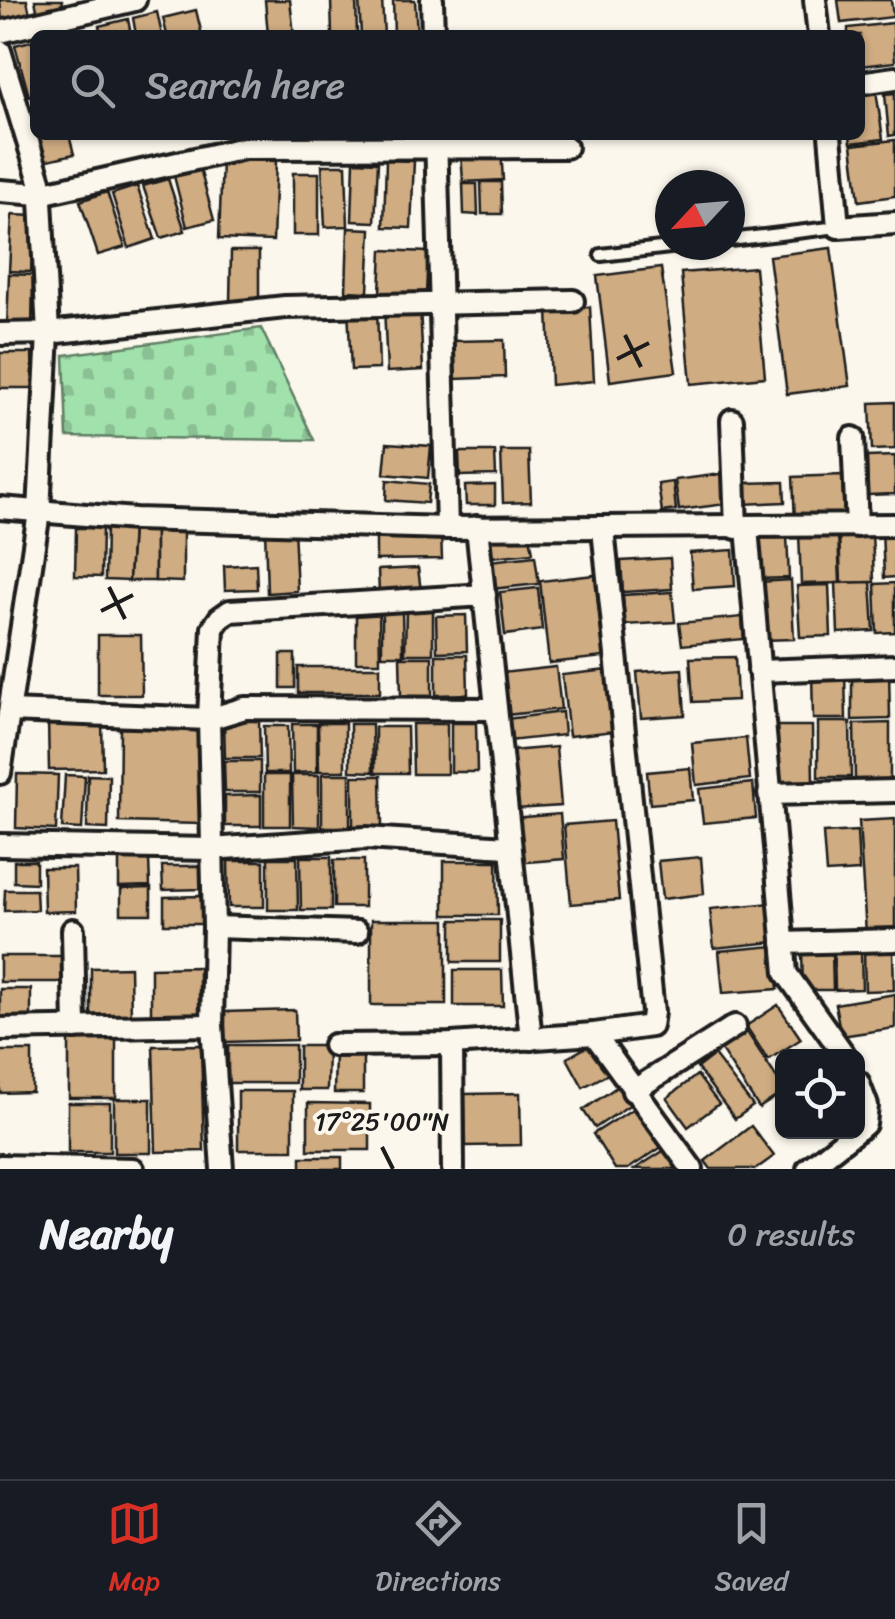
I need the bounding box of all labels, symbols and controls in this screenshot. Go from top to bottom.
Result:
search box [30,30,865,140]
text: Search here [145,52,345,119]
icon: search [65,58,120,113]
north arrow [655,170,745,260]
map controls [775,1049,865,1139]
button: locate [775,1049,865,1139]
text: 17°25'00"N [315,1099,450,1144]
text: Nearby [40,1197,173,1271]
text: 0 results [727,1206,855,1263]
tab: Map [107,1496,162,1605]
tab: Directions [375,1496,501,1605]
tab: Saved [714,1496,788,1605]

